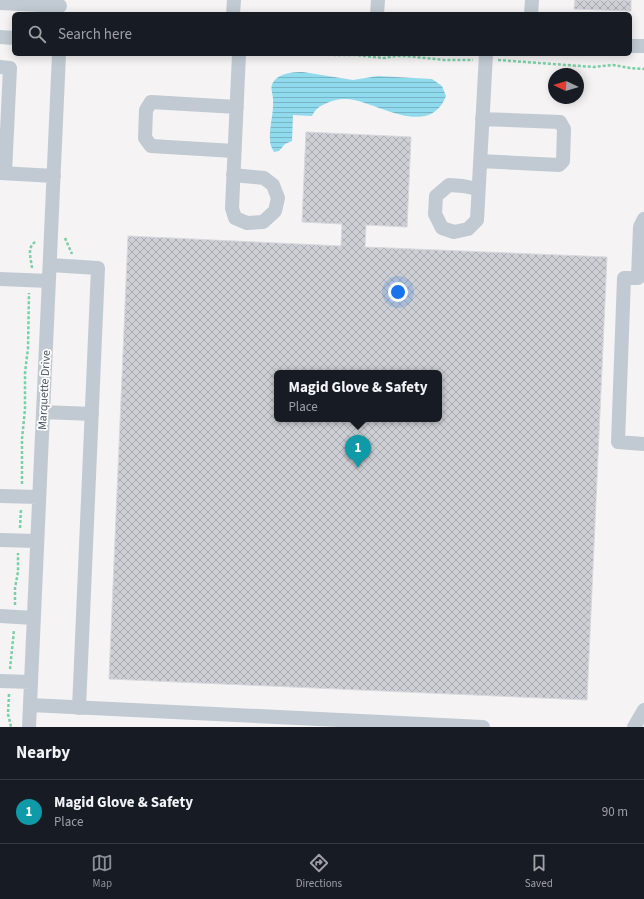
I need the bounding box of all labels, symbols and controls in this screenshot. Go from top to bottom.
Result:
search box [12,12,632,56]
icon: search [26,23,48,45]
text: Search here [58,24,132,45]
north arrow [548,68,584,104]
your location [388,282,408,302]
street label: Marquette Drive [34,350,55,430]
popup [274,370,442,422]
text: Magid Glove & Safety [288,377,428,398]
text: Place [288,398,318,416]
pin: 1 [345,435,371,468]
text: Nearby [16,741,70,765]
text: Magid Glove & Safety [54,792,193,813]
text: 1 [26,803,32,821]
text: 90 m [602,803,628,821]
text: Place [54,813,83,831]
tab: Map [91,852,113,891]
tab: Directions [296,852,342,891]
tab: Saved [525,852,553,891]

